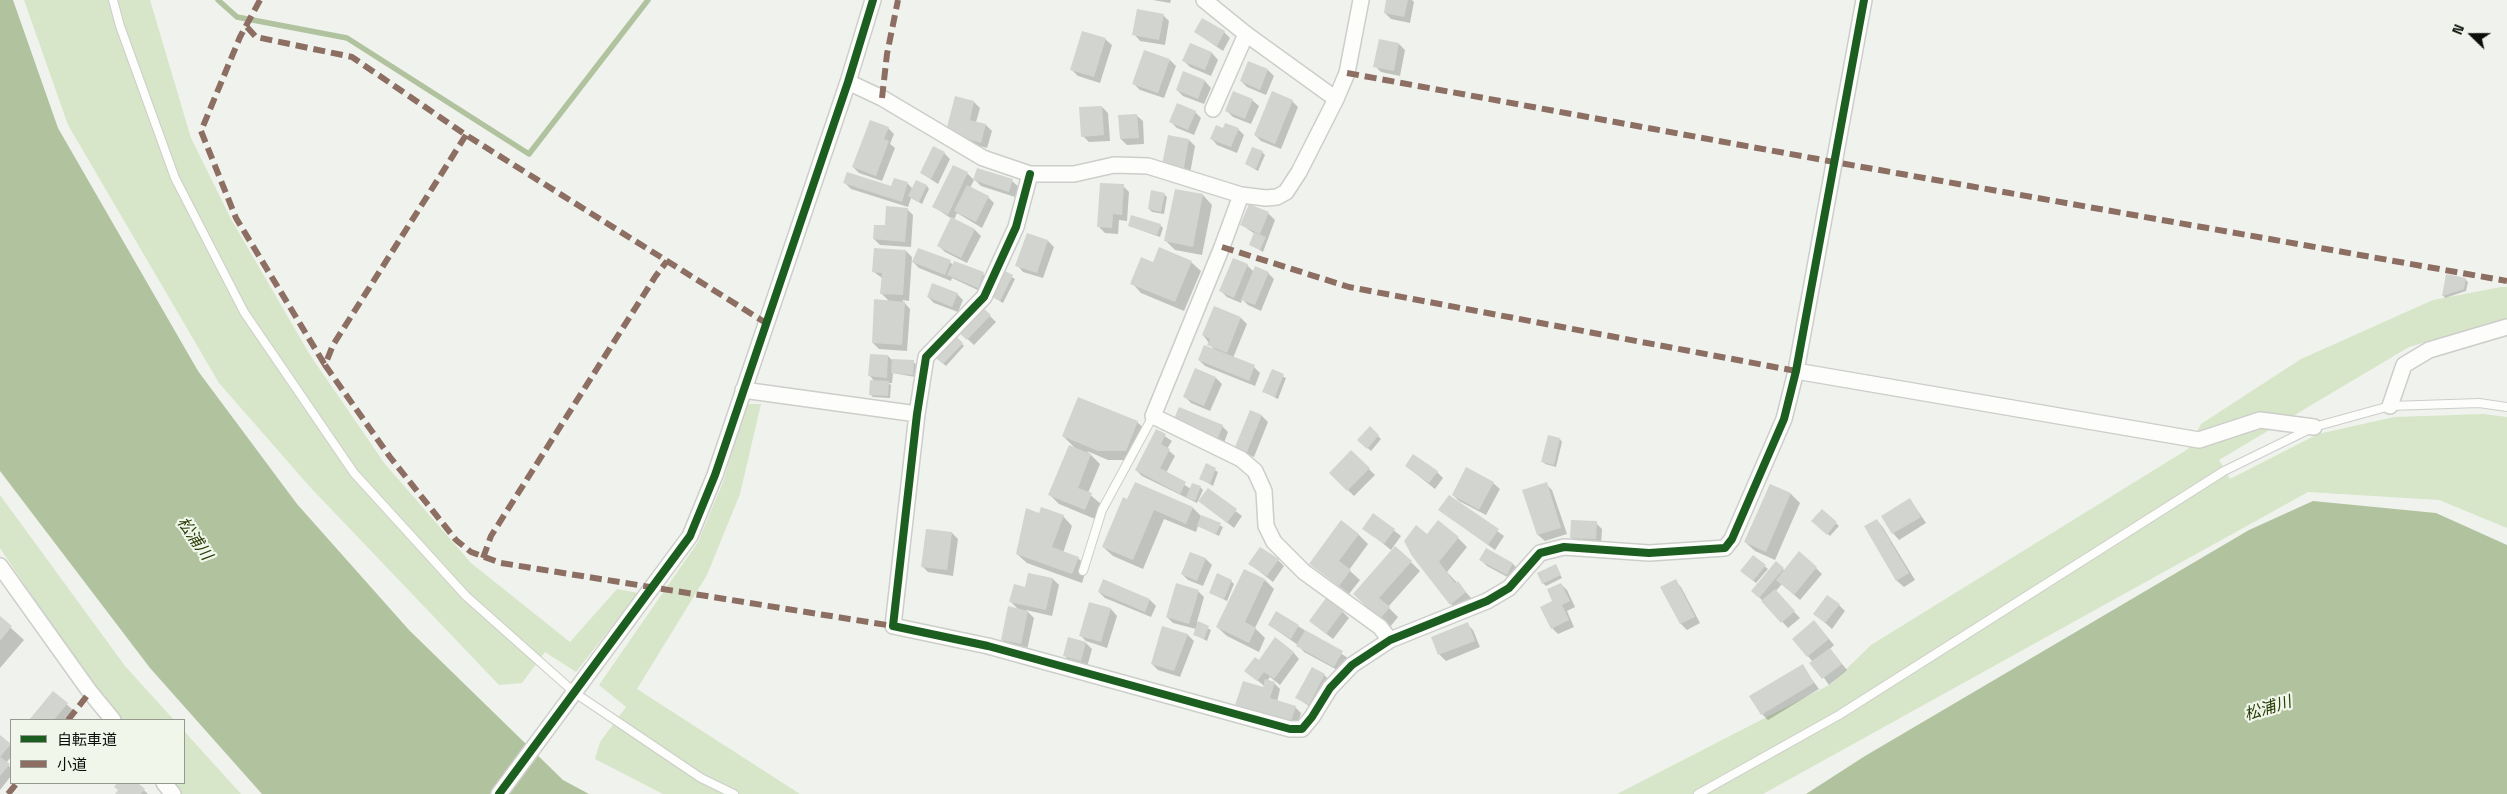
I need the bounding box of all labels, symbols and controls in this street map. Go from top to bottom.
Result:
north arrow [2447,10,2497,60]
text: N [2448,22,2468,37]
water label: 松浦川 [172,514,216,564]
water label: 松浦川 [2242,693,2294,725]
legend [10,719,185,784]
text: 自転車道 [57,730,117,749]
text: 小道 [57,755,87,774]

